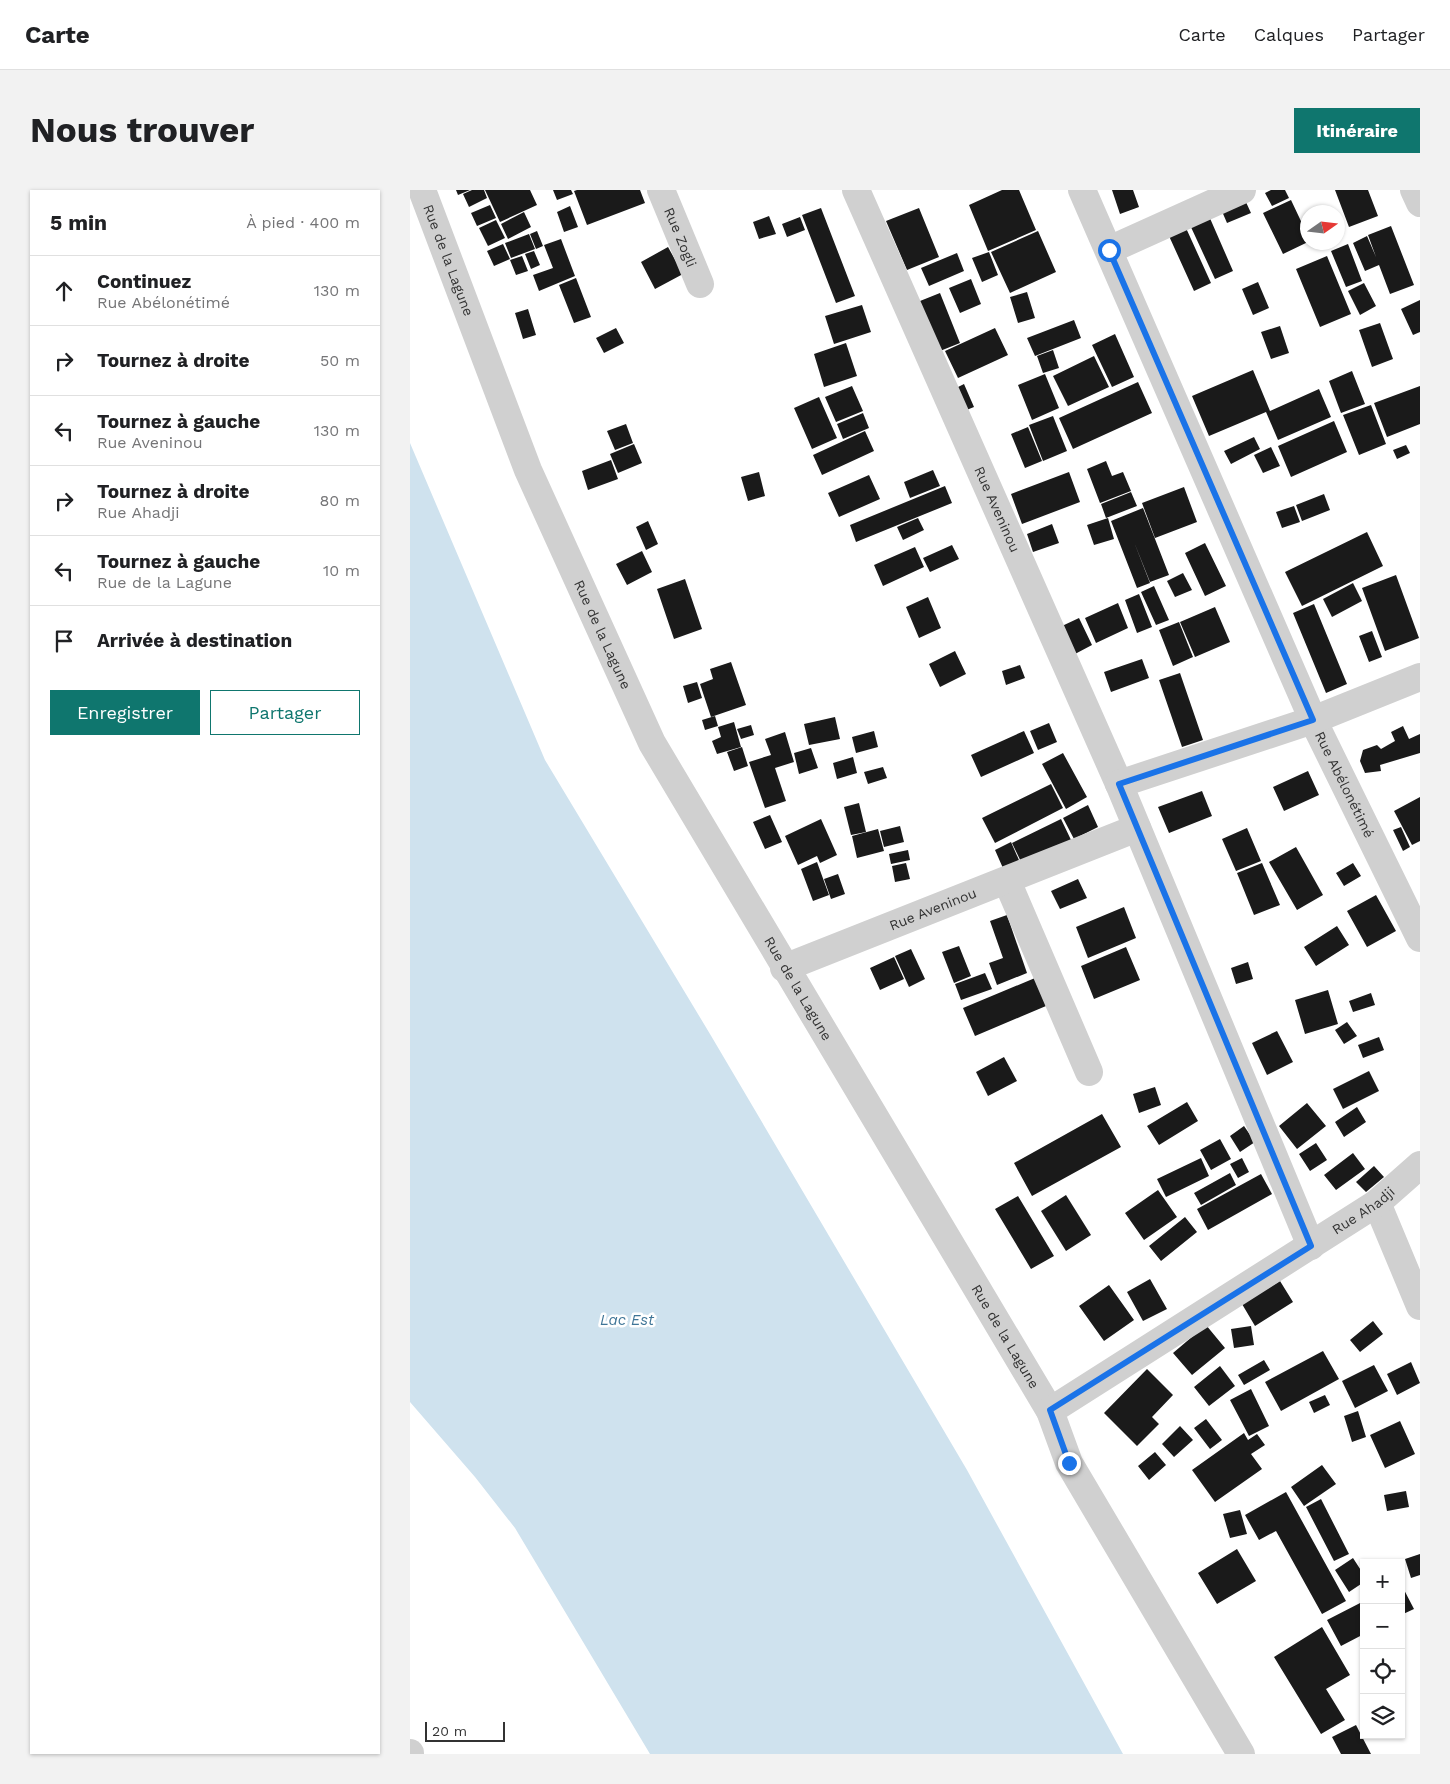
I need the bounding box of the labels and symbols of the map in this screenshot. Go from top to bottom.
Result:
street label: Rue de la Lagune [420,202,477,318]
street label: Rue Zogli [661,205,700,269]
north arrow [1300,205,1345,250]
route start [1098,239,1121,262]
street label: Rue Aveninou [971,464,1023,555]
street label: Rue de la Lagune [571,577,634,692]
street label: Rue Abélonétimé [1312,729,1378,840]
street label: Rue Aveninou [887,885,979,933]
street label: Rue de la Lagune [761,934,835,1043]
street label: Rue Ahadji [1329,1183,1398,1237]
street label: Rue de la Lagune [968,1282,1043,1391]
water label: Lac Est [600,1311,655,1329]
route end [1058,1452,1081,1475]
scale bar [425,1719,505,1742]

